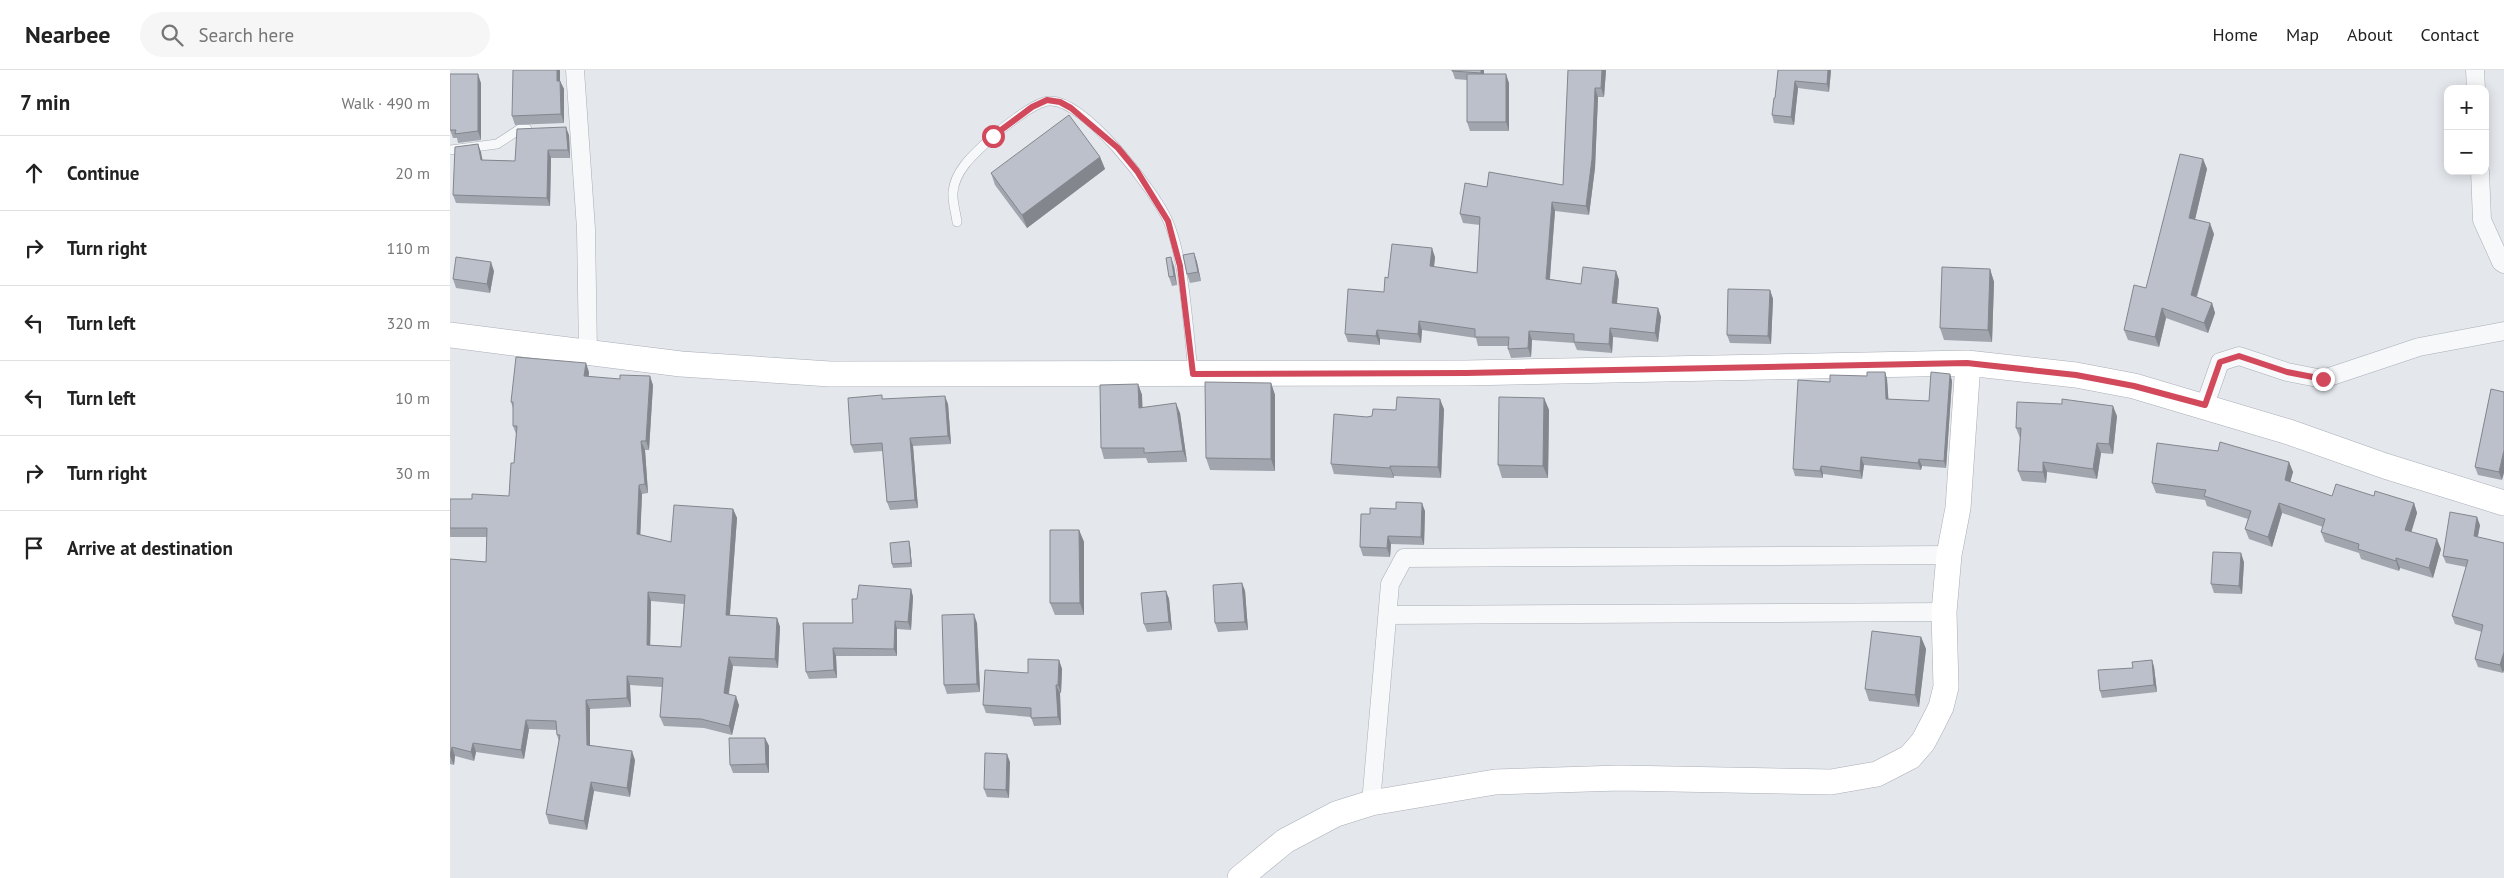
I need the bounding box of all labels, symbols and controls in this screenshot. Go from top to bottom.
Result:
search box [140,12,490,57]
text: Nearbee [25,19,110,50]
icon: search [158,21,186,49]
text: Search here [198,23,294,47]
text: Home [2212,23,2258,46]
text: Map [2286,23,2319,46]
text: About [2347,23,2393,46]
text: Contact [2421,23,2479,46]
map controls [2444,85,2489,175]
button: + [2444,85,2489,130]
text: 7 min [20,89,70,116]
text: Walk · 490 m [341,93,430,113]
route start [982,125,1005,148]
button: − [2444,130,2489,175]
icon: ahead [20,159,48,187]
text: Continue [67,161,139,185]
text: 20 m [395,163,430,183]
icon: right [20,234,48,262]
text: Turn right [67,236,147,260]
text: 110 m [387,238,430,258]
icon: left [20,309,48,337]
text: Turn left [67,311,136,335]
text: 320 m [387,313,430,333]
route end [2312,368,2335,391]
icon: left [20,384,48,412]
text: Turn left [67,386,136,410]
text: 10 m [395,388,430,408]
icon: right [20,459,48,487]
text: Turn right [67,461,147,485]
text: 30 m [395,463,430,483]
icon: arrive [20,534,48,562]
text: Arrive at destination [67,536,233,560]

